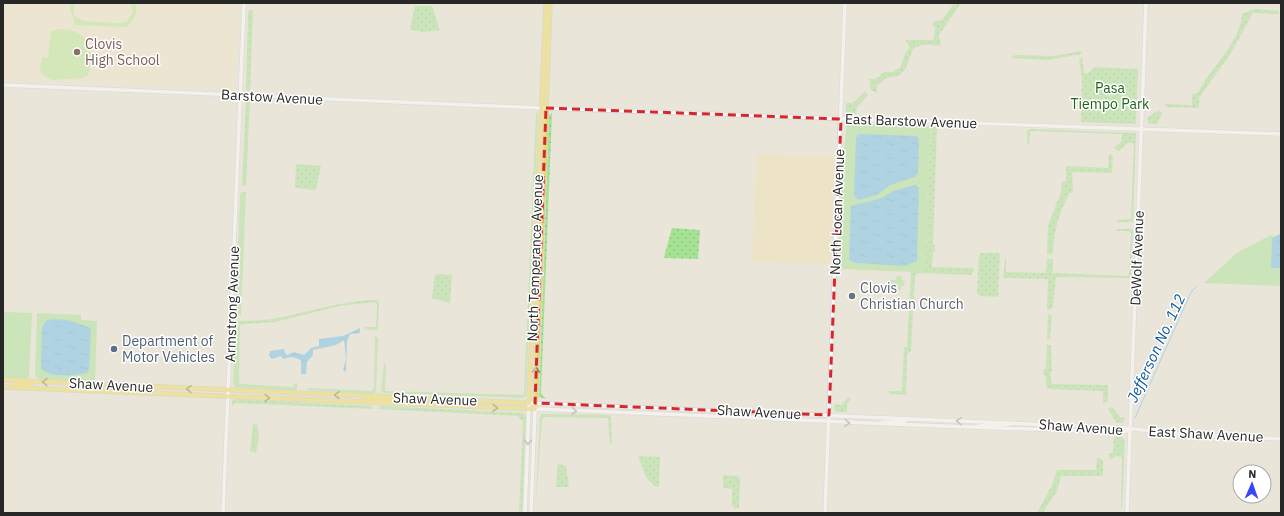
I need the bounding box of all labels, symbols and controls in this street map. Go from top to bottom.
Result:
place label: Clovis High School [85,35,160,69]
marker: Clovis High School [72,47,82,57]
park label: Pasa Tiempo Park [1070,79,1150,113]
street label: Barstow Avenue [221,85,324,109]
street label: East Barstow Avenue [844,110,978,132]
street label: North Locan Avenue [826,148,848,275]
street label: North Temperance Avenue [523,174,547,342]
street label: DeWolf Avenue [1126,210,1148,306]
street label: Armstrong Avenue [221,245,243,362]
place label: Clovis Christian Church [860,279,964,313]
marker: Clovis Christian Church [847,291,857,301]
water label: Jefferson No. 112 [1123,291,1189,405]
place label: Department of Motor Vehicles [122,332,215,366]
marker: Department of Motor Vehicles [109,344,119,354]
one-way arrow [532,367,541,373]
street label: Shaw Avenue [68,374,154,396]
one-way arrow [42,378,48,387]
one-way arrow [186,384,192,393]
street label: Shaw Avenue [393,389,478,409]
one-way arrow [334,391,340,399]
one-way arrow [264,394,270,402]
street label: Shaw Avenue [716,401,802,423]
one-way arrow [492,403,498,412]
one-way arrow [571,406,577,415]
street label: Shaw Avenue [1038,415,1124,439]
one-way arrow [956,417,962,425]
one-way arrow [844,418,850,427]
street label: East Shaw Avenue [1148,422,1264,446]
one-way arrow [524,439,532,445]
north arrow [1232,464,1272,504]
text: N [1248,467,1257,481]

